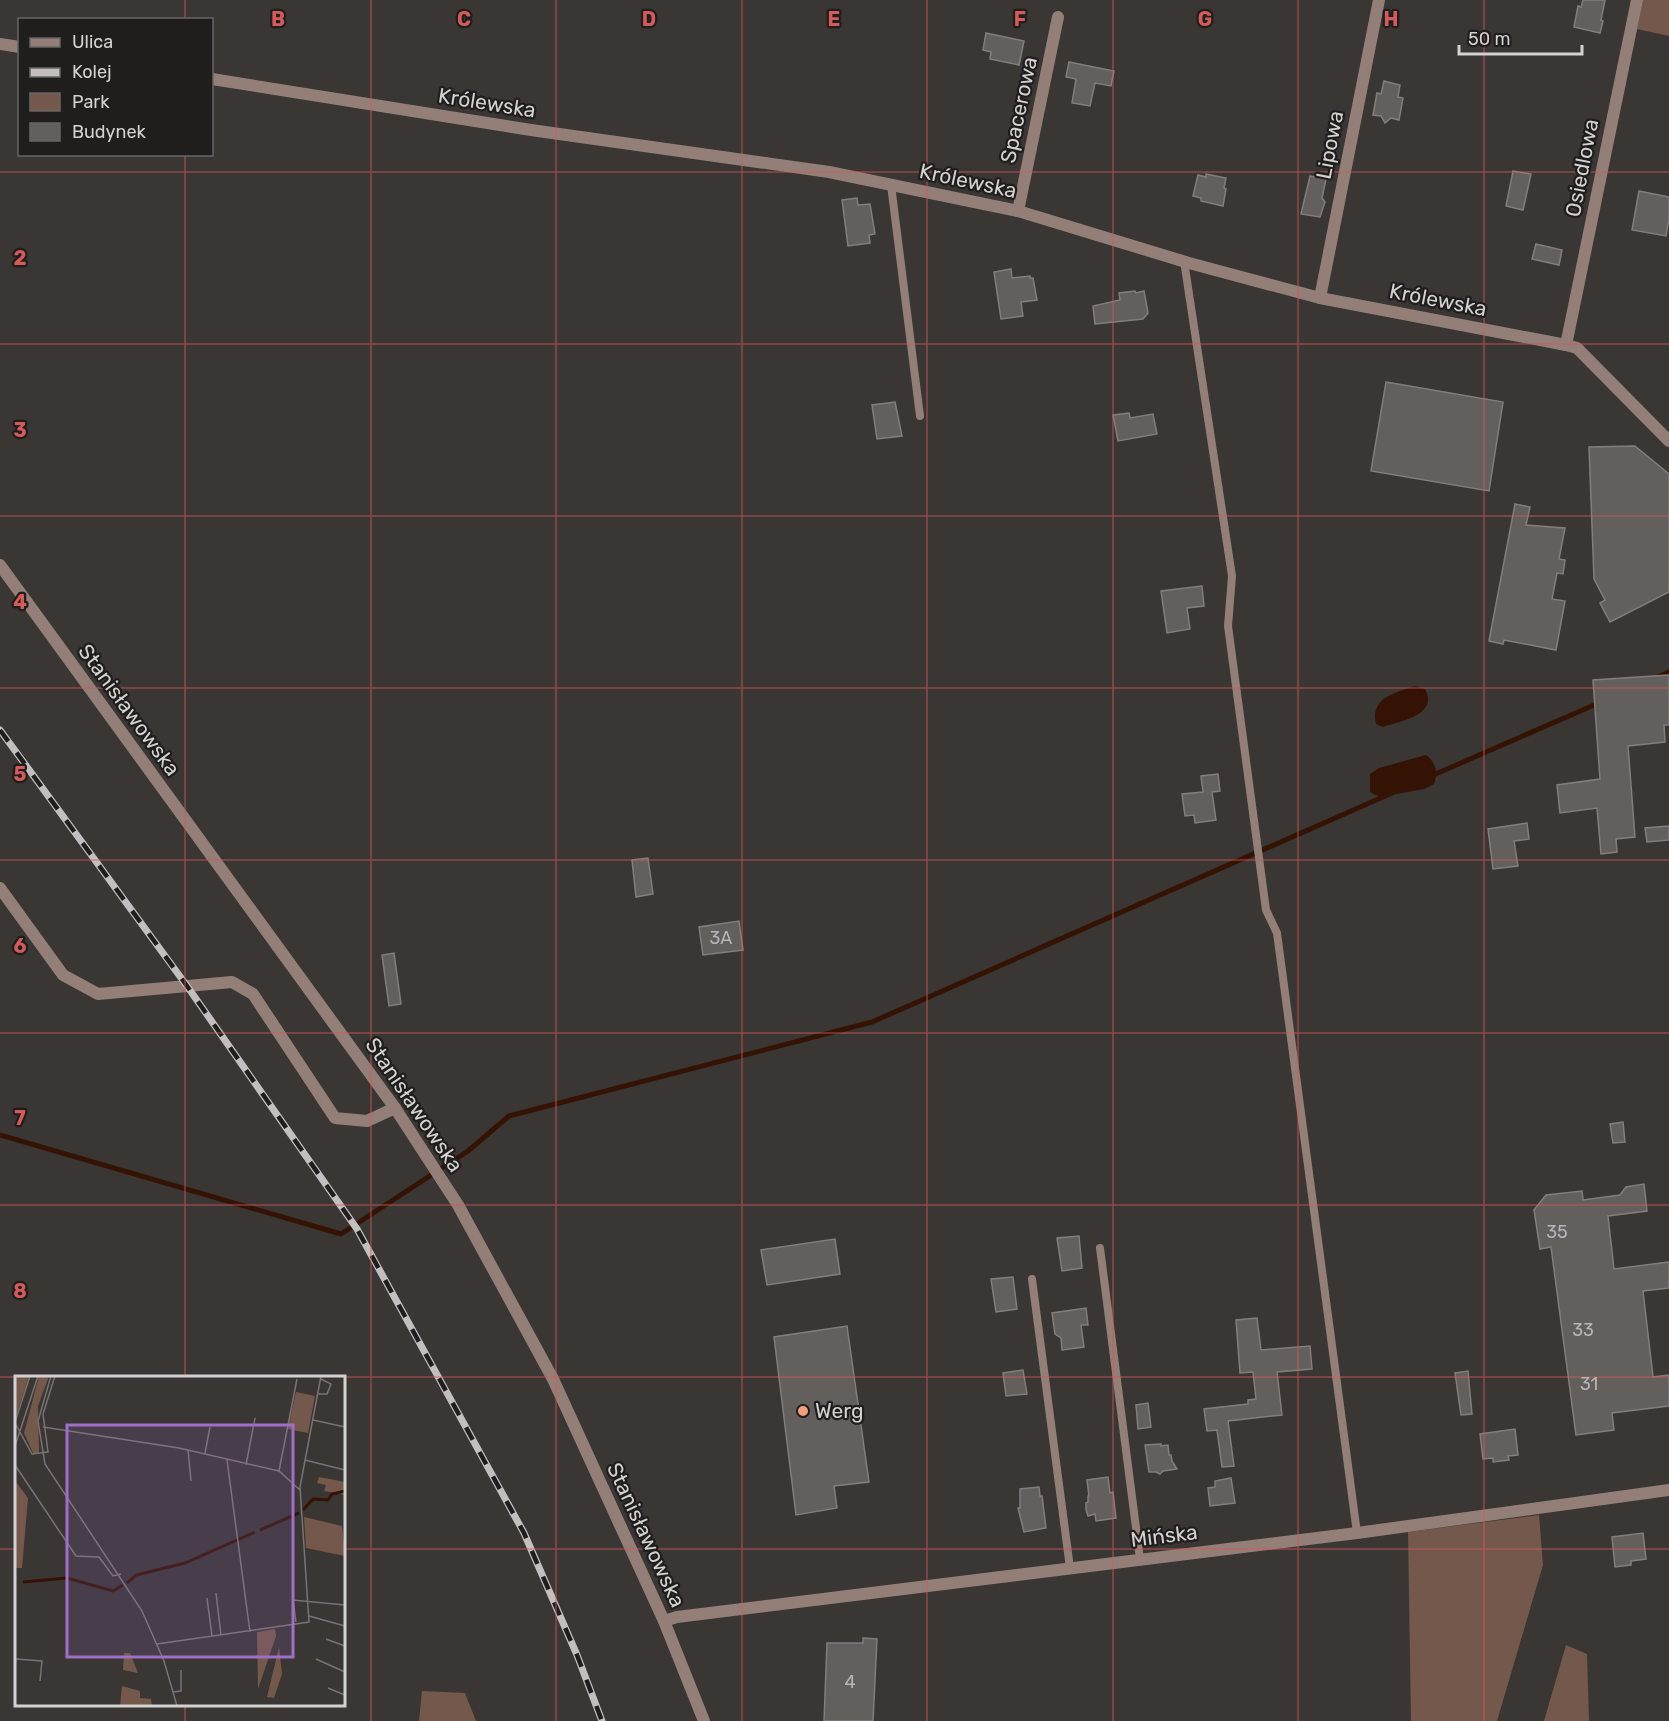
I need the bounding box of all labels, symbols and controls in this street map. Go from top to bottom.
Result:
text: B [271,7,285,31]
text: C [457,7,471,31]
text: D [642,7,656,31]
text: E [828,7,840,31]
text: F [1014,7,1026,31]
text: G [1198,7,1212,31]
text: H [1384,7,1398,31]
legend [18,18,213,156]
scale bar [1459,18,1582,56]
text: 50 m [1468,28,1511,50]
text: Ulica [72,31,113,53]
street label: Spacerowa [995,54,1042,165]
text: Kolej [72,61,112,83]
street label: Królewska [436,82,538,123]
text: Park [72,91,110,113]
street label: Lipowa [1311,108,1348,181]
street label: Osiedlowa [1560,117,1603,219]
text: Budynek [72,121,146,143]
street label: Królewska [917,158,1019,203]
text: 2 [14,246,27,270]
street label: Królewska [1387,278,1489,321]
text: 3 [13,418,27,442]
text: 4 [13,590,27,614]
street label: Stanisławowska [73,639,186,780]
text: 5 [14,762,27,786]
house number: 3A [710,927,732,949]
text: 6 [13,934,27,958]
street label: Stanisławowska [360,1033,469,1177]
text: 7 [14,1106,26,1130]
house number: 35 [1546,1221,1568,1243]
text: 8 [13,1279,27,1303]
house number: 33 [1572,1319,1594,1341]
house number: 31 [1580,1373,1598,1395]
inset map [15,1376,345,1706]
place label: Werg [815,1398,863,1423]
marker: Werg [796,1404,810,1418]
street label: Stanisławowska [602,1459,691,1611]
street label: Mińska [1129,1519,1199,1552]
house number: 4 [844,1671,856,1693]

